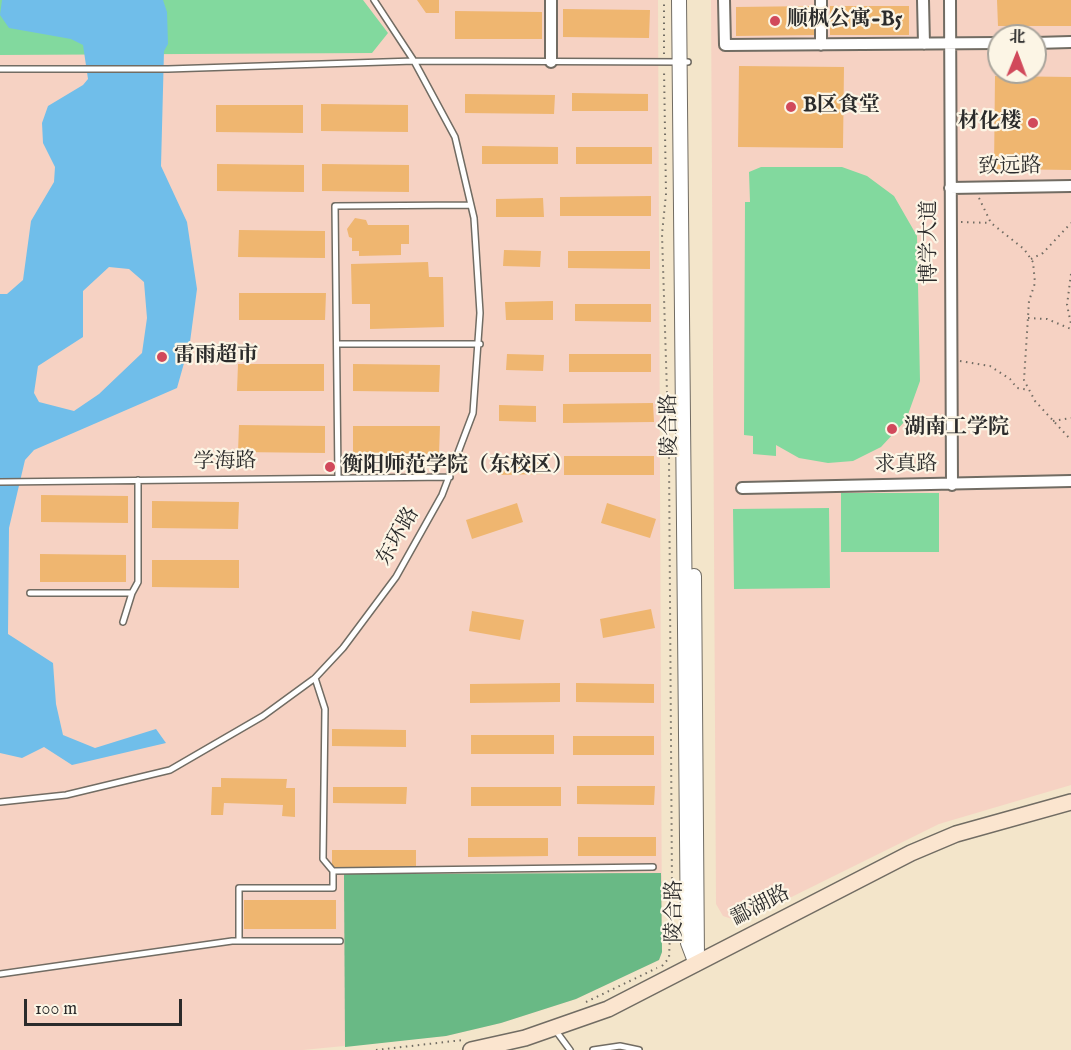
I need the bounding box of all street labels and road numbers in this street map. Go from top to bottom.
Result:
street label: 致远路 [978,155,1042,181]
street label: 博学大道 [918,200,944,284]
street label: 陵合路 [658,393,684,457]
street label: 学海路 [193,450,257,476]
street label: 求真路 [874,453,938,479]
street label: 东环路 [372,503,426,571]
street label: 陵合路 [663,880,689,942]
street label: 酃湖路 [727,881,795,933]

